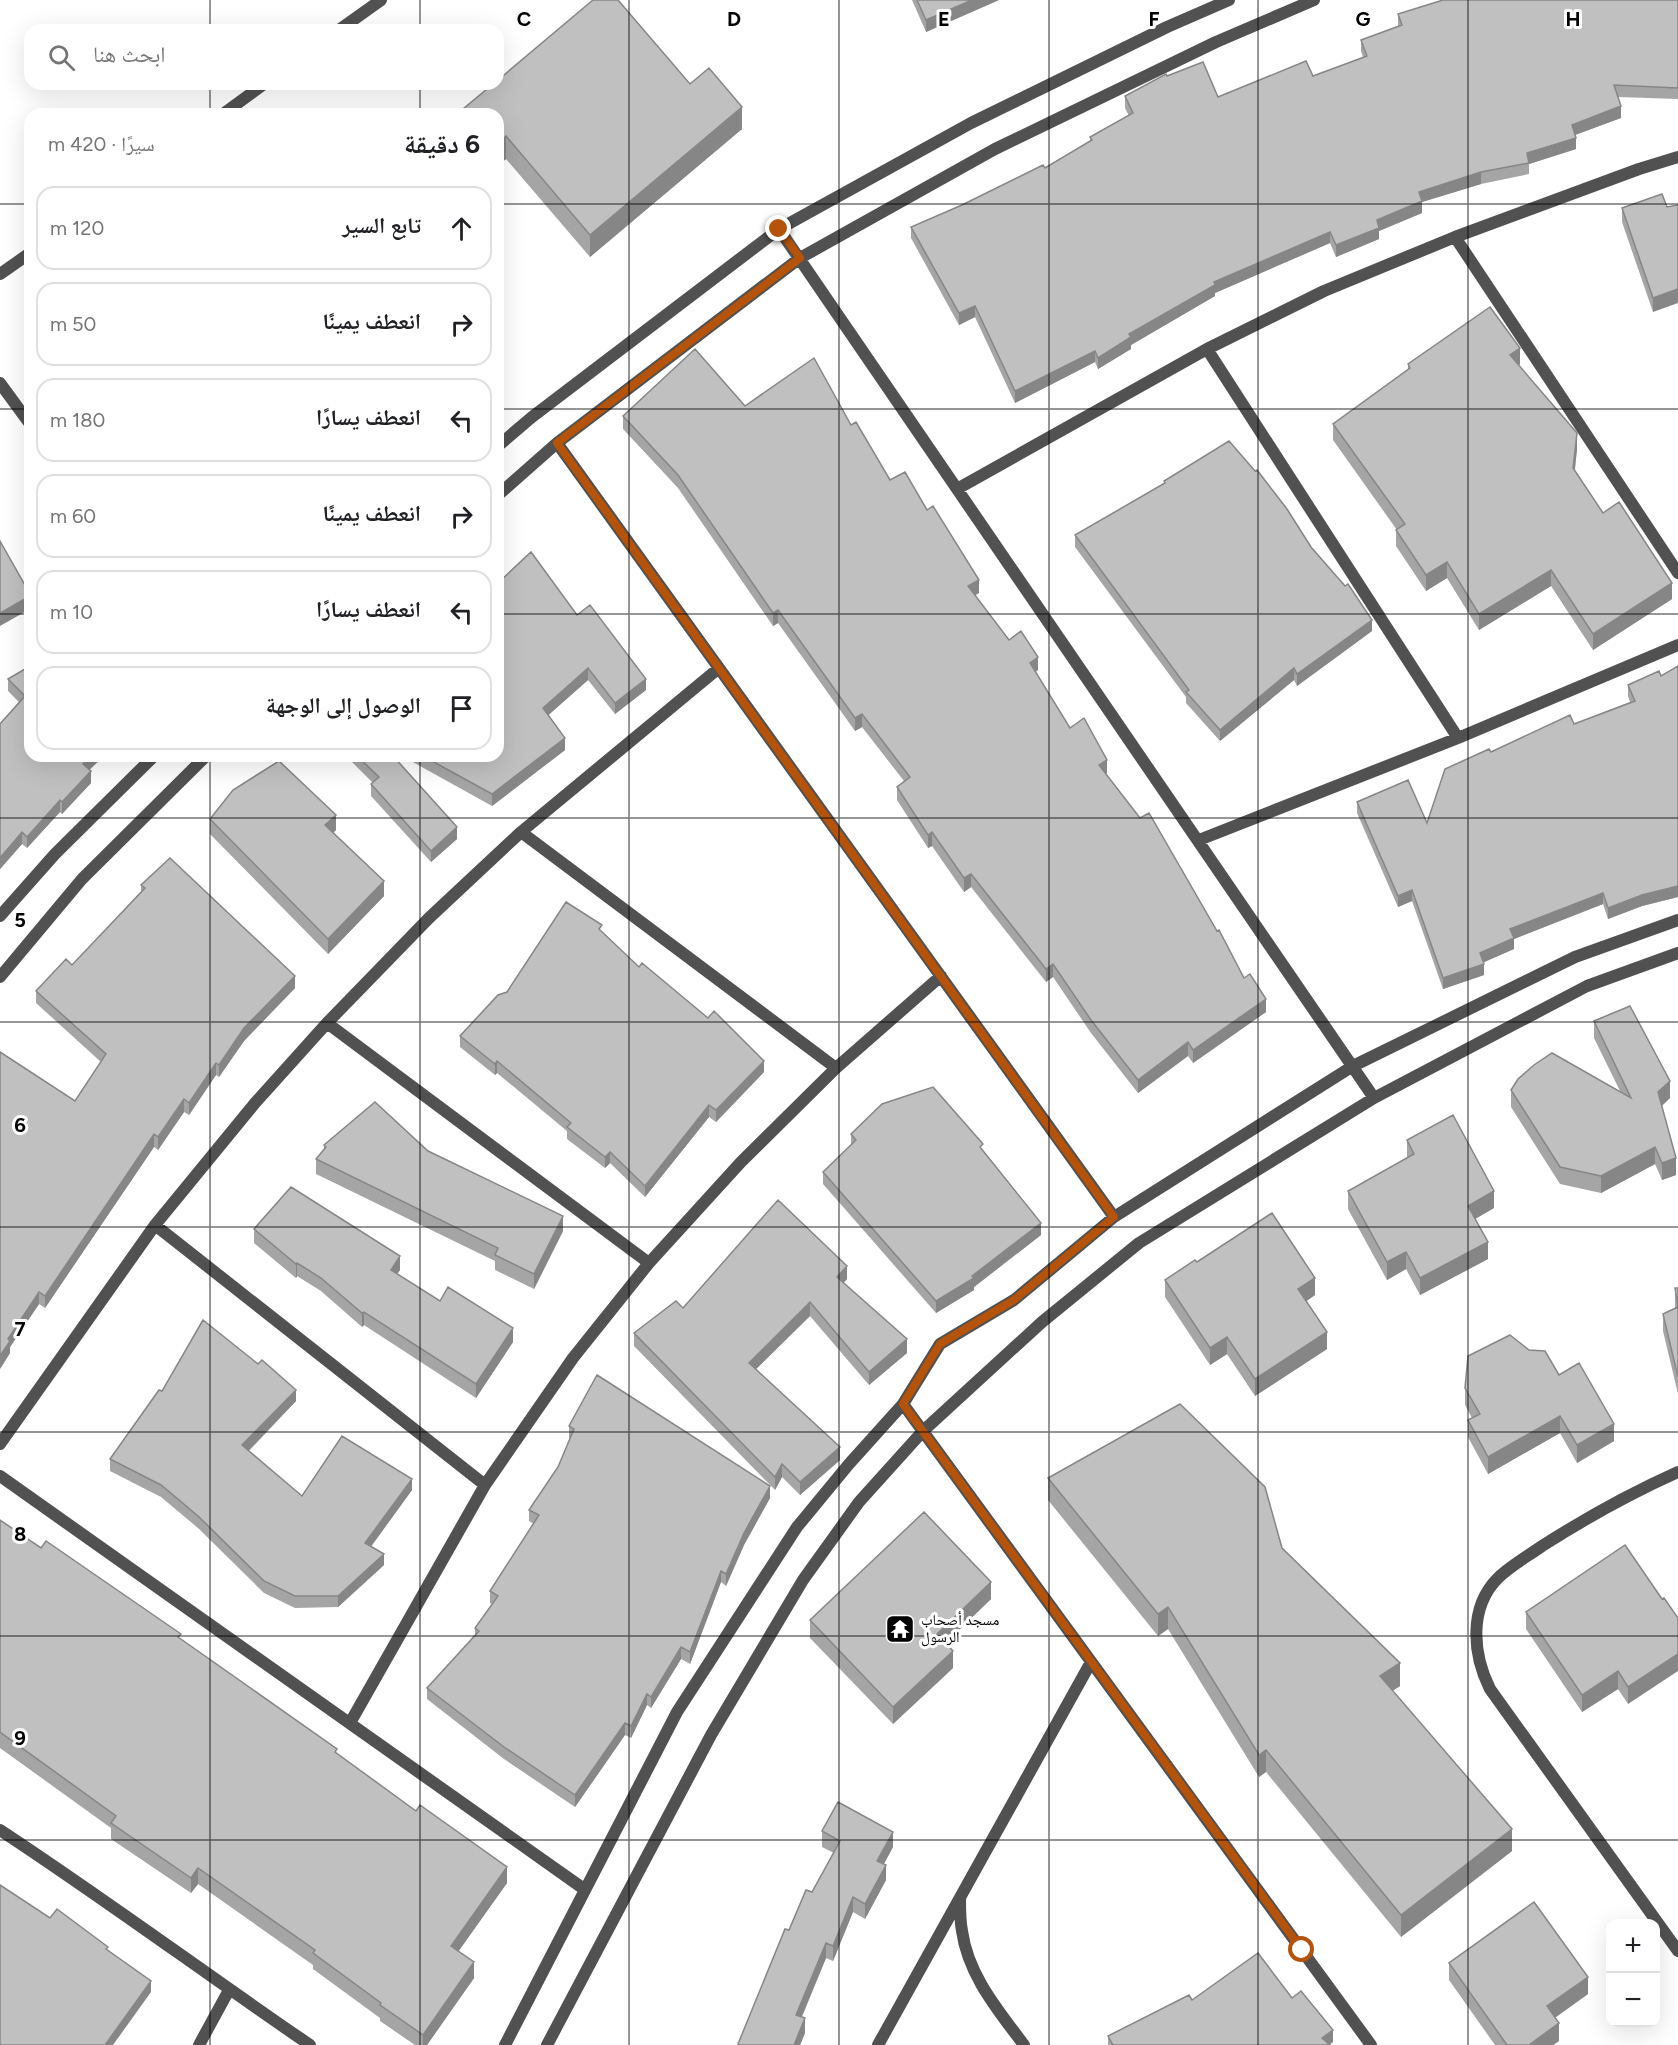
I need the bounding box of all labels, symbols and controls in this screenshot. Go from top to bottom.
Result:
text: C [517,7,531,31]
text: D [727,7,741,31]
text: E [938,7,950,31]
text: F [1148,7,1160,31]
text: G [1356,7,1371,31]
text: H [1566,7,1581,31]
search box [24,24,504,90]
icon: search [45,41,78,74]
text: ابحث هنا [93,41,166,68]
text: 6 دقيقة [404,128,480,160]
text: سيرًا · 420 m [48,132,155,156]
text: تابع السير [342,212,421,239]
icon: ahead [445,212,478,245]
route end [765,215,791,241]
text: 120 m [50,216,104,240]
text: انعطف يمينًا [322,308,421,335]
icon: right [445,308,478,341]
text: 50 m [50,312,96,336]
text: انعطف يسارًا [316,404,421,431]
icon: left [445,404,478,437]
text: 180 m [50,408,105,432]
text: انعطف يمينًا [322,500,421,527]
icon: right [445,500,478,533]
text: 60 m [50,504,96,528]
text: انعطف يسارًا [316,596,421,623]
icon: left [445,596,478,629]
text: 10 m [50,600,93,624]
text: الوصول إلى الوجهة [266,692,421,719]
icon: arrive [445,692,478,725]
text: 5 [14,908,26,932]
text: 6 [14,1113,26,1137]
text: 7 [14,1317,26,1341]
text: 8 [14,1522,26,1546]
place label: مسجد أصحاب الرسول [921,1611,999,1647]
temple icon: مسجد أصحاب الرسول [884,1613,916,1645]
text: 9 [14,1726,26,1750]
map controls [1606,1919,1660,2027]
button: + [1606,1919,1660,1973]
route start [1288,1936,1314,1962]
button: − [1606,1973,1660,2027]

